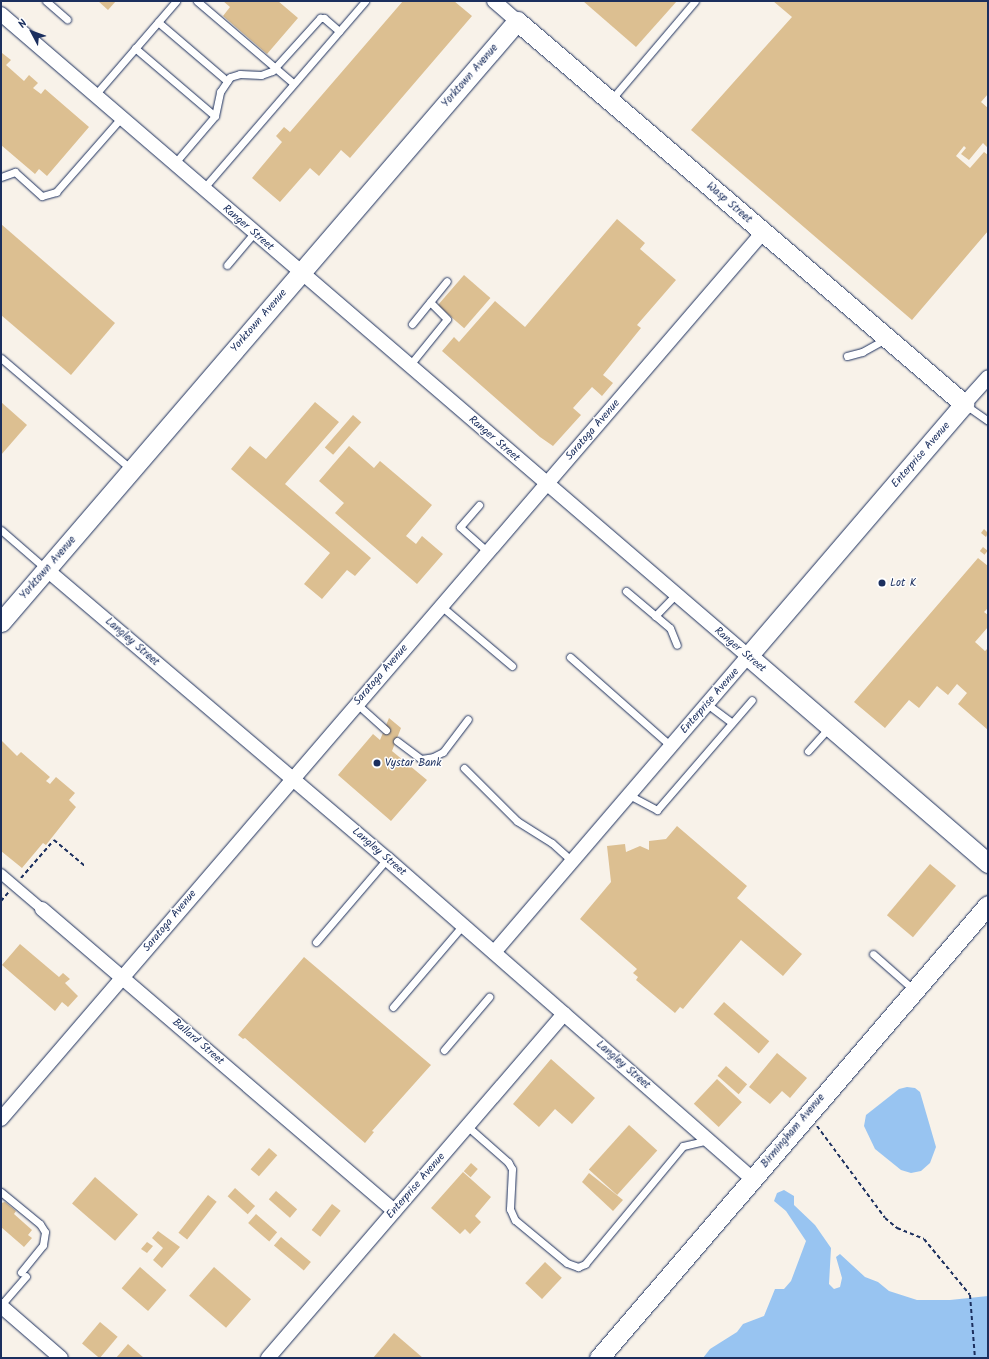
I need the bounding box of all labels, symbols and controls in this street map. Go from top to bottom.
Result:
north arrow [12,12,52,52]
text: N [14,16,32,33]
street label: Yorktown Avenue [439,42,501,110]
street label: Wasp Street [704,180,754,226]
street label: Ranger Street [220,202,276,254]
street label: Yorktown Avenue [228,287,290,355]
street label: Saratoga Avenue [563,397,623,463]
street label: Ranger Street [466,413,522,465]
street label: Enterprise Avenue [889,419,953,491]
street label: Yorktown Avenue [17,534,79,602]
place label: Lot K [890,576,916,590]
marker: Lot K [877,578,887,588]
street label: Langley Street [102,615,162,669]
street label: Ranger Street [711,625,769,675]
street label: Saratoga Avenue [351,642,411,708]
street label: Enterprise Avenue [678,665,742,737]
place label: Vystar Bank [385,756,441,770]
marker: Vystar Bank [372,758,382,768]
street label: Langley Street [349,825,409,879]
street label: Saratoga Avenue [140,888,200,954]
street label: Ballard Street [169,1016,227,1068]
street label: Langley Street [593,1038,653,1092]
street label: Birmingham Avenue [758,1091,828,1171]
street label: Enterprise Avenue [384,1150,448,1222]

